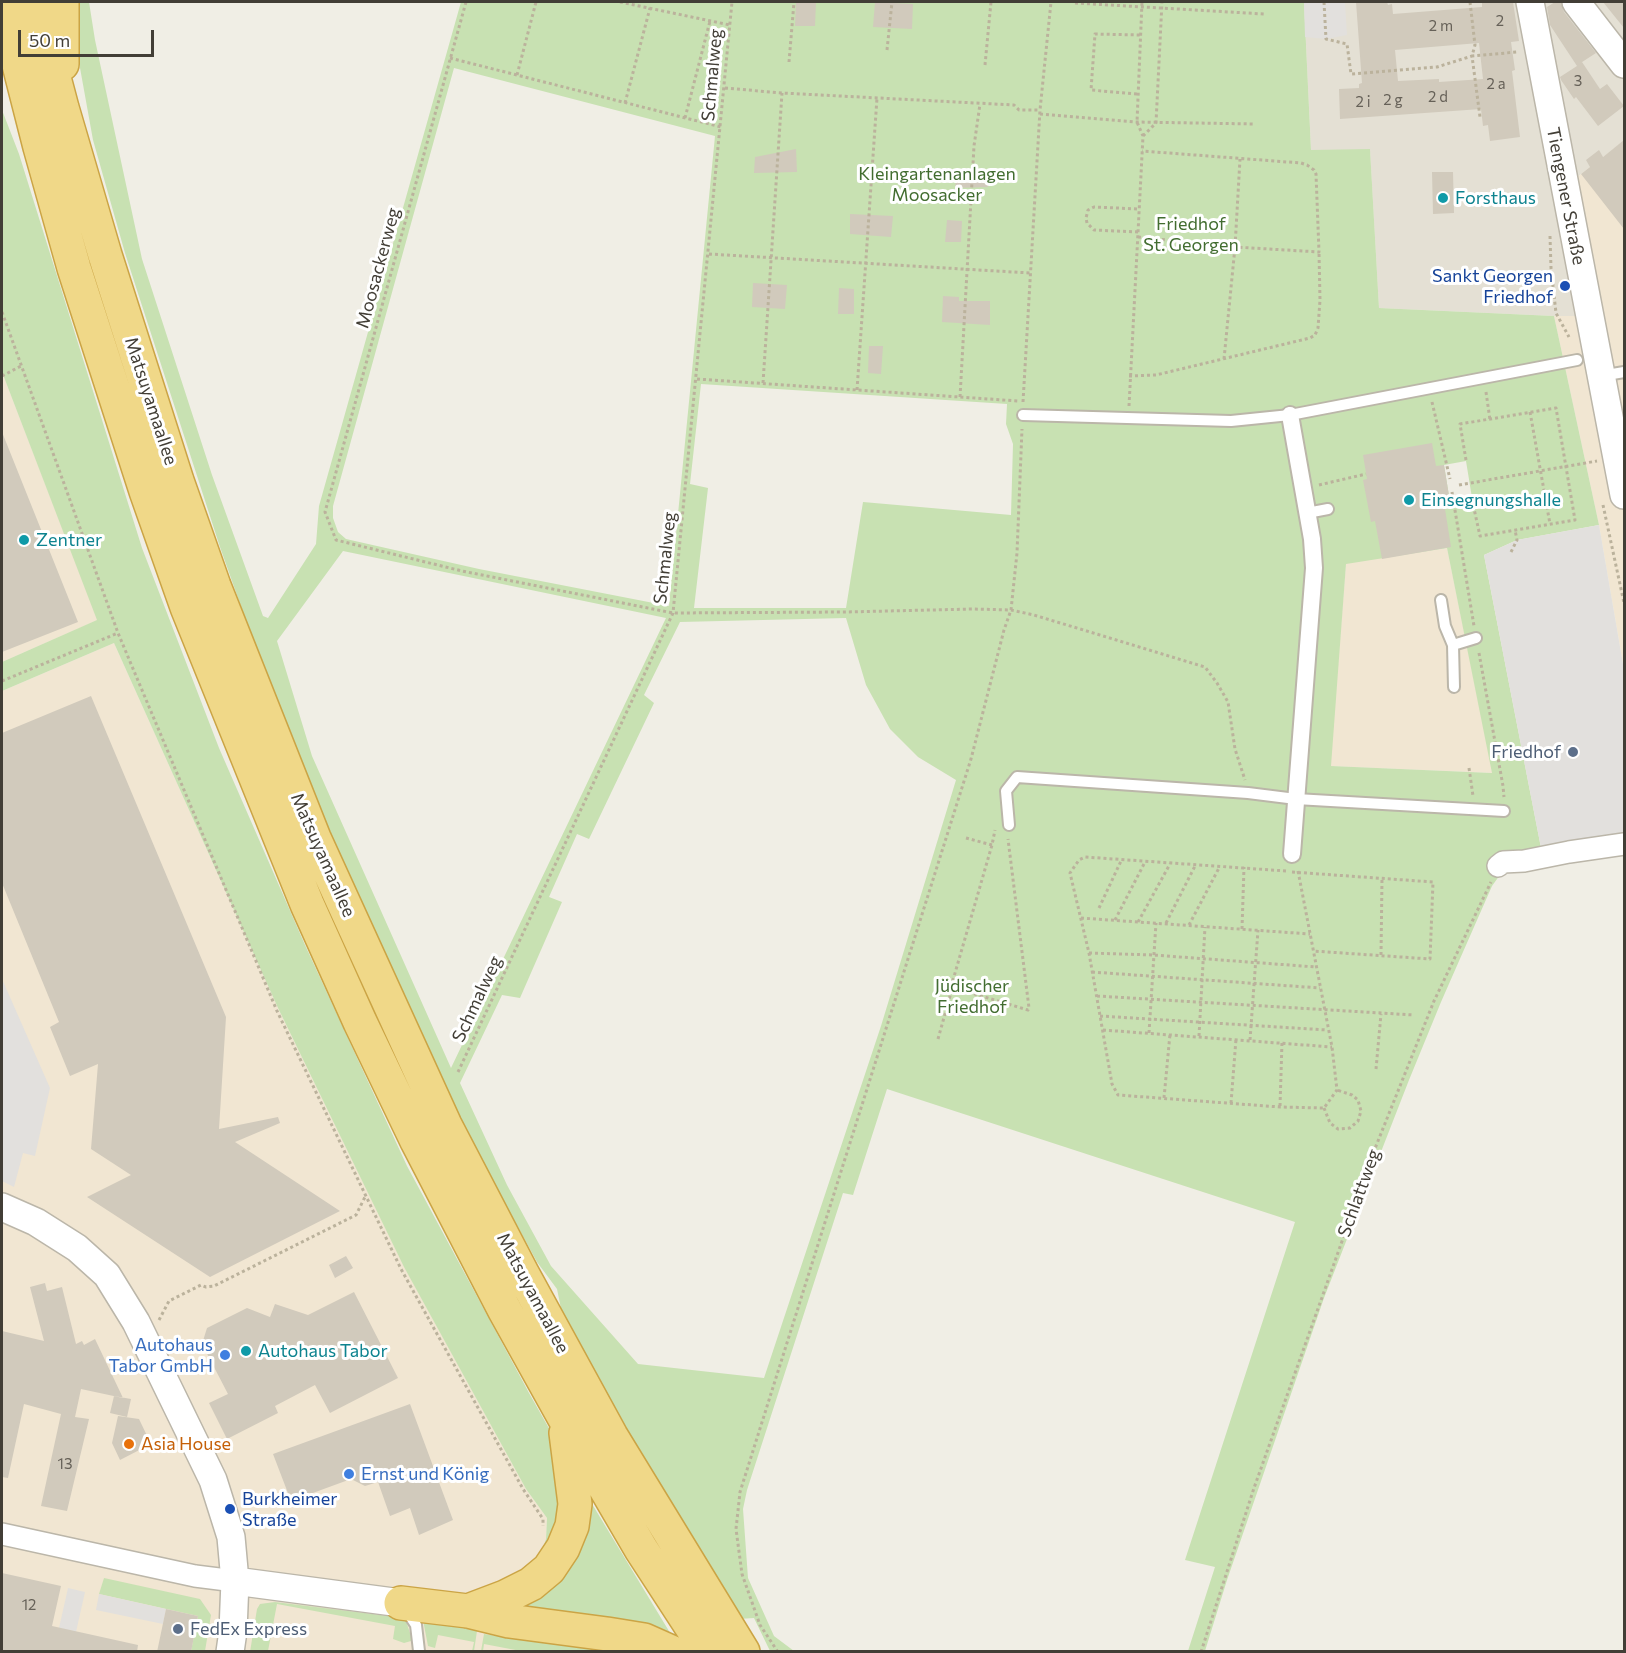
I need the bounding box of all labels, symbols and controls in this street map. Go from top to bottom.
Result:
house number: 2 [1496,12,1504,30]
house number: 2 m [1429,17,1453,35]
scale bar [21,18,158,56]
street label: Schmalweg [697,28,727,122]
text: 50 m [29,29,70,51]
house number: 3 [1574,72,1582,90]
house number: 2 a [1486,75,1506,93]
house number: 2 d [1428,88,1448,106]
house number: 2 g [1383,91,1403,109]
house number: 2 i [1355,93,1371,111]
street label: Tiengener Straße [1542,125,1590,267]
park label: Kleingartenanlagen Moosacker [858,163,1016,206]
place label: Forsthaus [1455,187,1536,209]
marker: Forsthaus [1436,191,1450,205]
street label: Moosackerweg [351,205,405,331]
park label: Friedhof St. Georgen [1143,213,1239,256]
place label: Sankt Georgen Friedhof [1432,265,1553,308]
marker: Sankt Georgen Friedhof [1558,279,1572,293]
street label: Matsuyamaallee [120,334,182,468]
place label: Einsegnungshalle [1421,489,1561,511]
marker: Einsegnungshalle [1402,493,1416,507]
street label: Schmalweg [649,511,681,605]
place label: Zentner [36,529,102,551]
marker: Zentner [17,533,31,547]
place label: Friedhof [1491,741,1561,763]
marker: Friedhof [1566,745,1580,759]
street label: Matsuyamaallee [286,790,360,920]
street label: Schmalweg [448,952,506,1046]
park label: Jüdischer Friedhof [935,975,1009,1018]
street label: Schlattweg [1333,1146,1385,1240]
street label: Matsuyamaallee [492,1229,574,1357]
place label: Autohaus Tabor GmbH [109,1334,213,1376]
place label: Autohaus Tabor [258,1340,388,1362]
marker: Autohaus Tabor [239,1344,253,1358]
marker: Autohaus Tabor GmbH [218,1348,232,1362]
place label: Asia House [141,1433,231,1455]
marker: Asia House [122,1437,136,1451]
house number: 13 [58,1455,72,1473]
place label: Ernst und König [361,1463,489,1485]
marker: Ernst und König [342,1467,356,1481]
place label: Burkheimer Straße [242,1488,337,1530]
marker: Burkheimer Straße [223,1502,237,1516]
house number: 12 [22,1596,36,1614]
place label: FedEx Express [190,1618,307,1640]
marker: FedEx Express [171,1622,185,1636]

